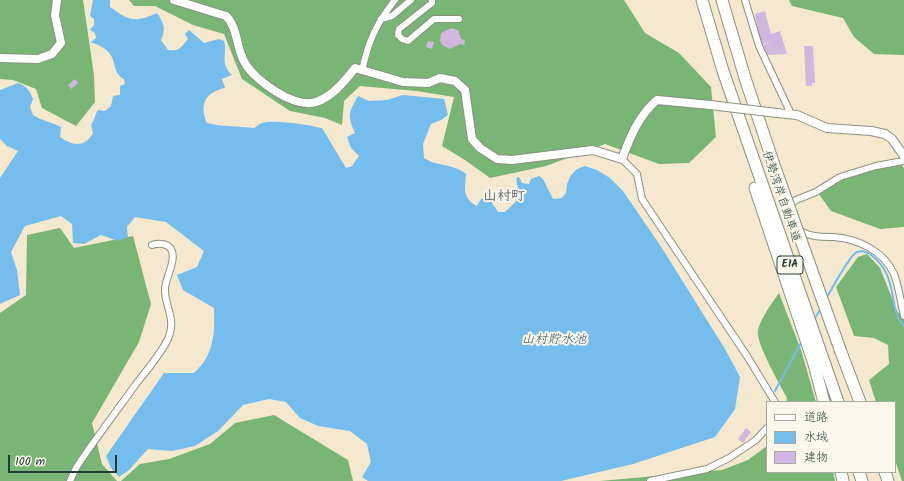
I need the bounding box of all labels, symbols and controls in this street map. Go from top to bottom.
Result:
street label: 伊勢湾岸自動車道 [758,149,802,245]
district label: 山村町 [483,190,525,206]
road number: E1A [777,256,803,274]
water label: 山村貯水池 [522,333,586,349]
legend [766,401,896,473]
text: 道路 [804,408,828,427]
text: 水域 [804,428,828,447]
scale bar [10,447,119,473]
text: 建物 [804,448,828,467]
text: 100 m [15,452,45,471]

